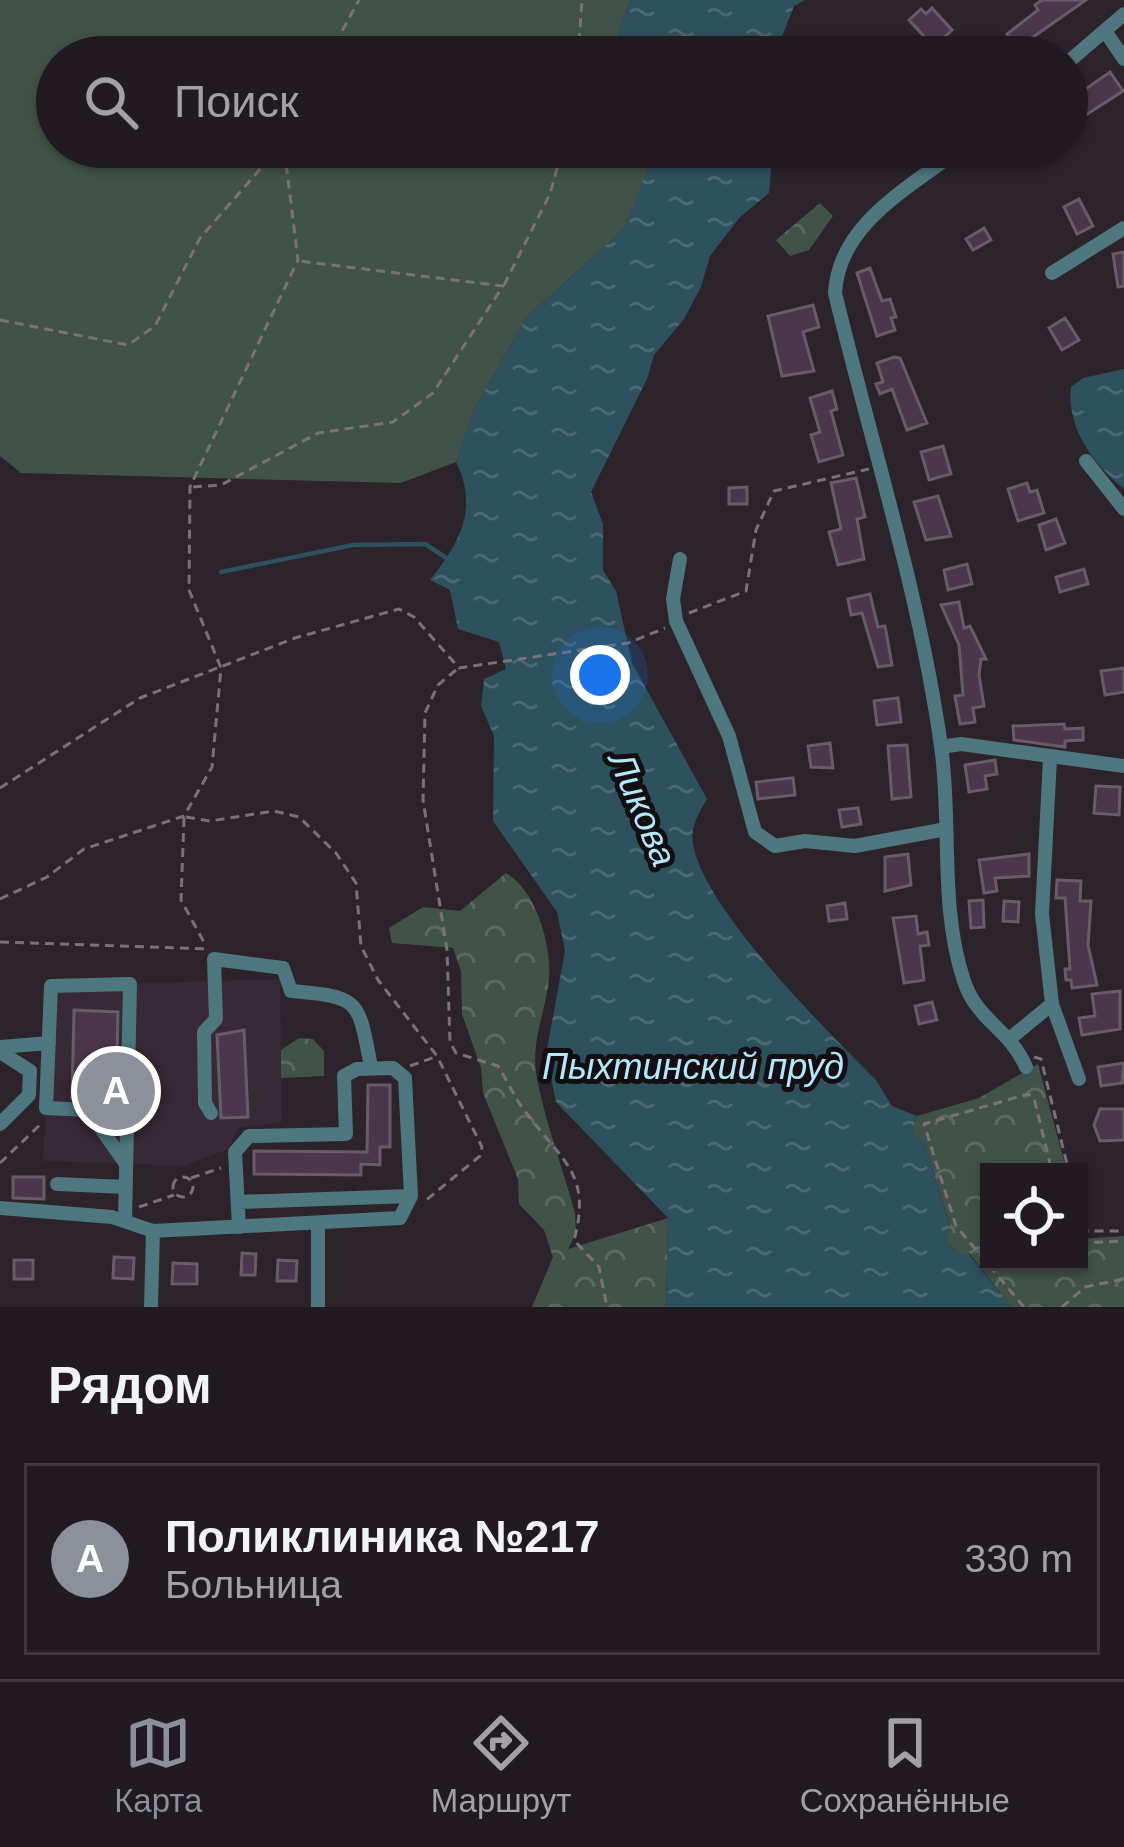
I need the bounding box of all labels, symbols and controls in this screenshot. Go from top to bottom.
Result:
search box [36,36,1088,168]
icon: search [78,69,144,135]
text: Поиск [174,76,299,127]
your location [570,645,630,705]
water label: Ликова [600,744,685,872]
pin: A [77,1046,155,1136]
water label: Пыхтинский пруд [542,1046,844,1087]
map controls [980,1163,1088,1271]
button: locate [980,1163,1088,1271]
text: Рядом [48,1357,212,1414]
text: Поликлиника №217 [165,1511,599,1562]
text: A [76,1537,104,1580]
text: 330 m [965,1537,1073,1580]
text: Больница [165,1563,342,1606]
tab: Карта [114,1710,202,1820]
tab: Маршрут [431,1710,571,1820]
tab: Сохранённые [800,1710,1010,1820]

